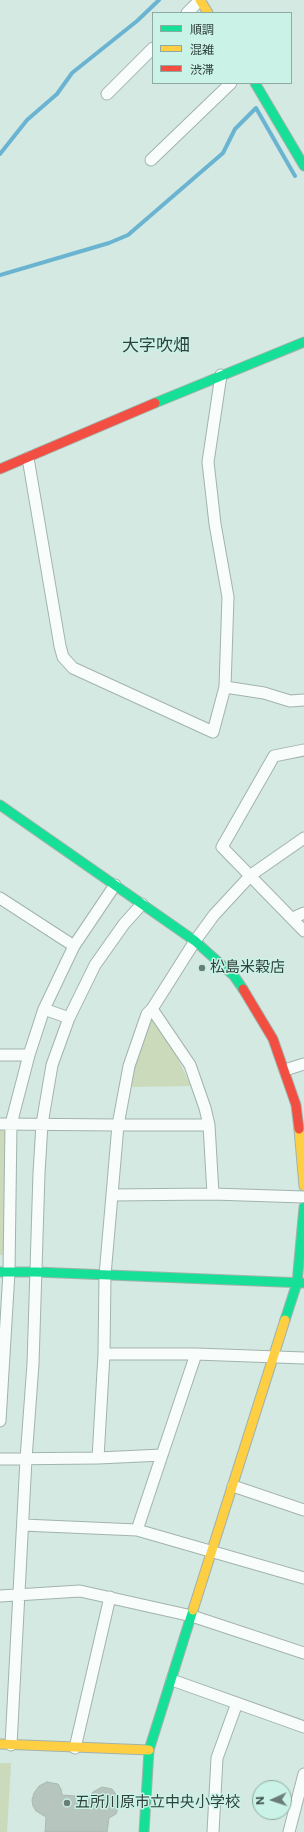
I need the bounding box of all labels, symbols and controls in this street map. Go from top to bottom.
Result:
legend [152,12,292,84]
text: 順調 [190,23,214,37]
text: 混雑 [190,43,214,57]
text: 渋滞 [190,63,214,77]
district label: 大字吹畑 [122,336,190,356]
place label: 松島米穀店 [210,959,285,977]
marker: 松島米穀店 [197,963,207,973]
north arrow [252,1780,292,1820]
place label: 五所川原市立中央小学校 [75,1794,240,1812]
text: N [254,1796,267,1805]
marker: 五所川原市立中央小学校 [62,1798,72,1808]

